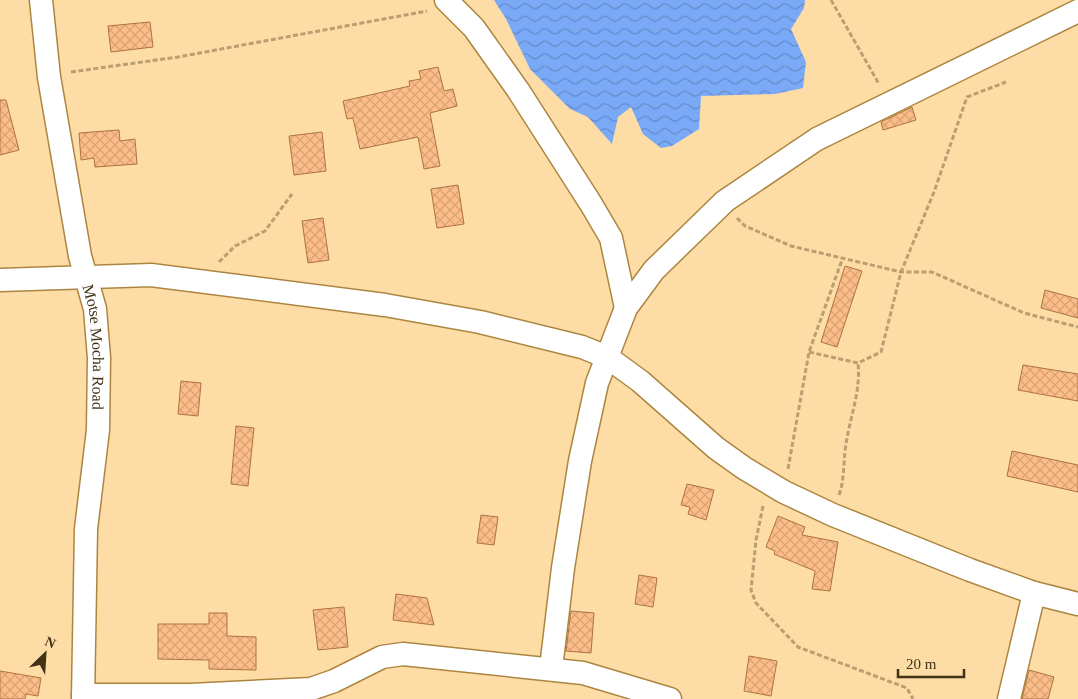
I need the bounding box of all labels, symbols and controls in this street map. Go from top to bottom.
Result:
street label: Motse Mocha Road [80,282,108,410]
north arrow [20,629,70,679]
text: N [43,634,58,652]
scale bar [898,646,964,678]
text: 20 m [906,656,937,672]

